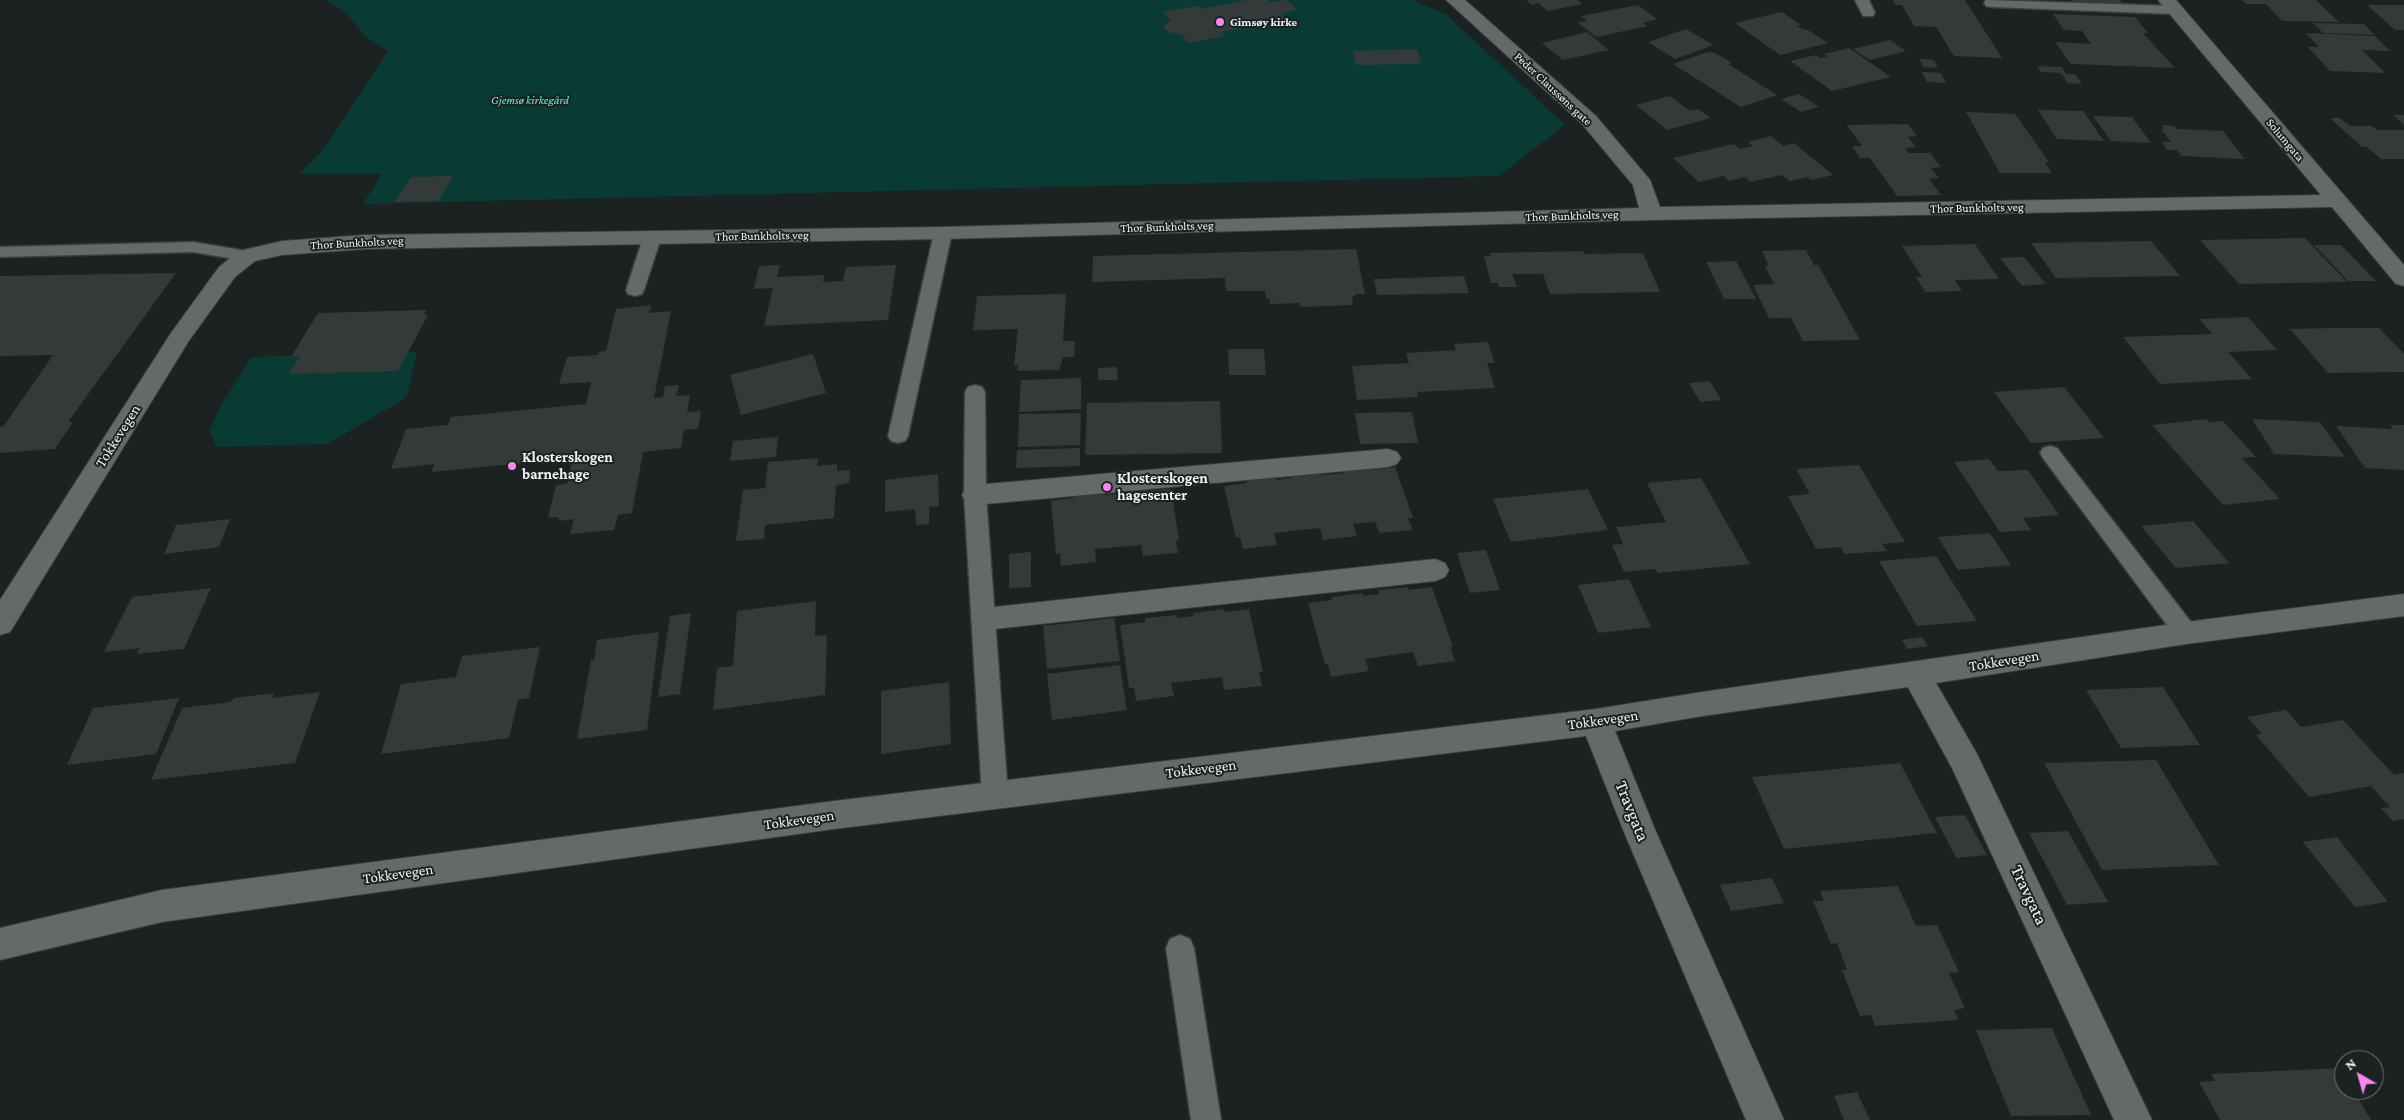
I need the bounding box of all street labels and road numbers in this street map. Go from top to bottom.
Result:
street label: Peder Claussøns gate [1511,49,1595,129]
street label: Solumgata [2263,116,2307,164]
street label: Thor Bunkholts veg [1930,200,2024,216]
street label: Thor Bunkholts veg [1525,207,1619,225]
street label: Thor Bunkholts veg [1120,218,1214,236]
street label: Thor Bunkholts veg [715,228,809,244]
street label: Thor Bunkholts veg [310,233,404,253]
street label: Tokkevegen [92,401,144,471]
street label: Tokkevegen [1968,647,2040,675]
street label: Tokkevegen [1567,706,1639,734]
street label: Tokkevegen [1165,756,1237,782]
street label: Travgata [1610,778,1654,844]
street label: Tokkevegen [763,806,835,834]
street label: Tokkevegen [362,860,434,888]
street label: Travgata [2006,862,2052,928]

